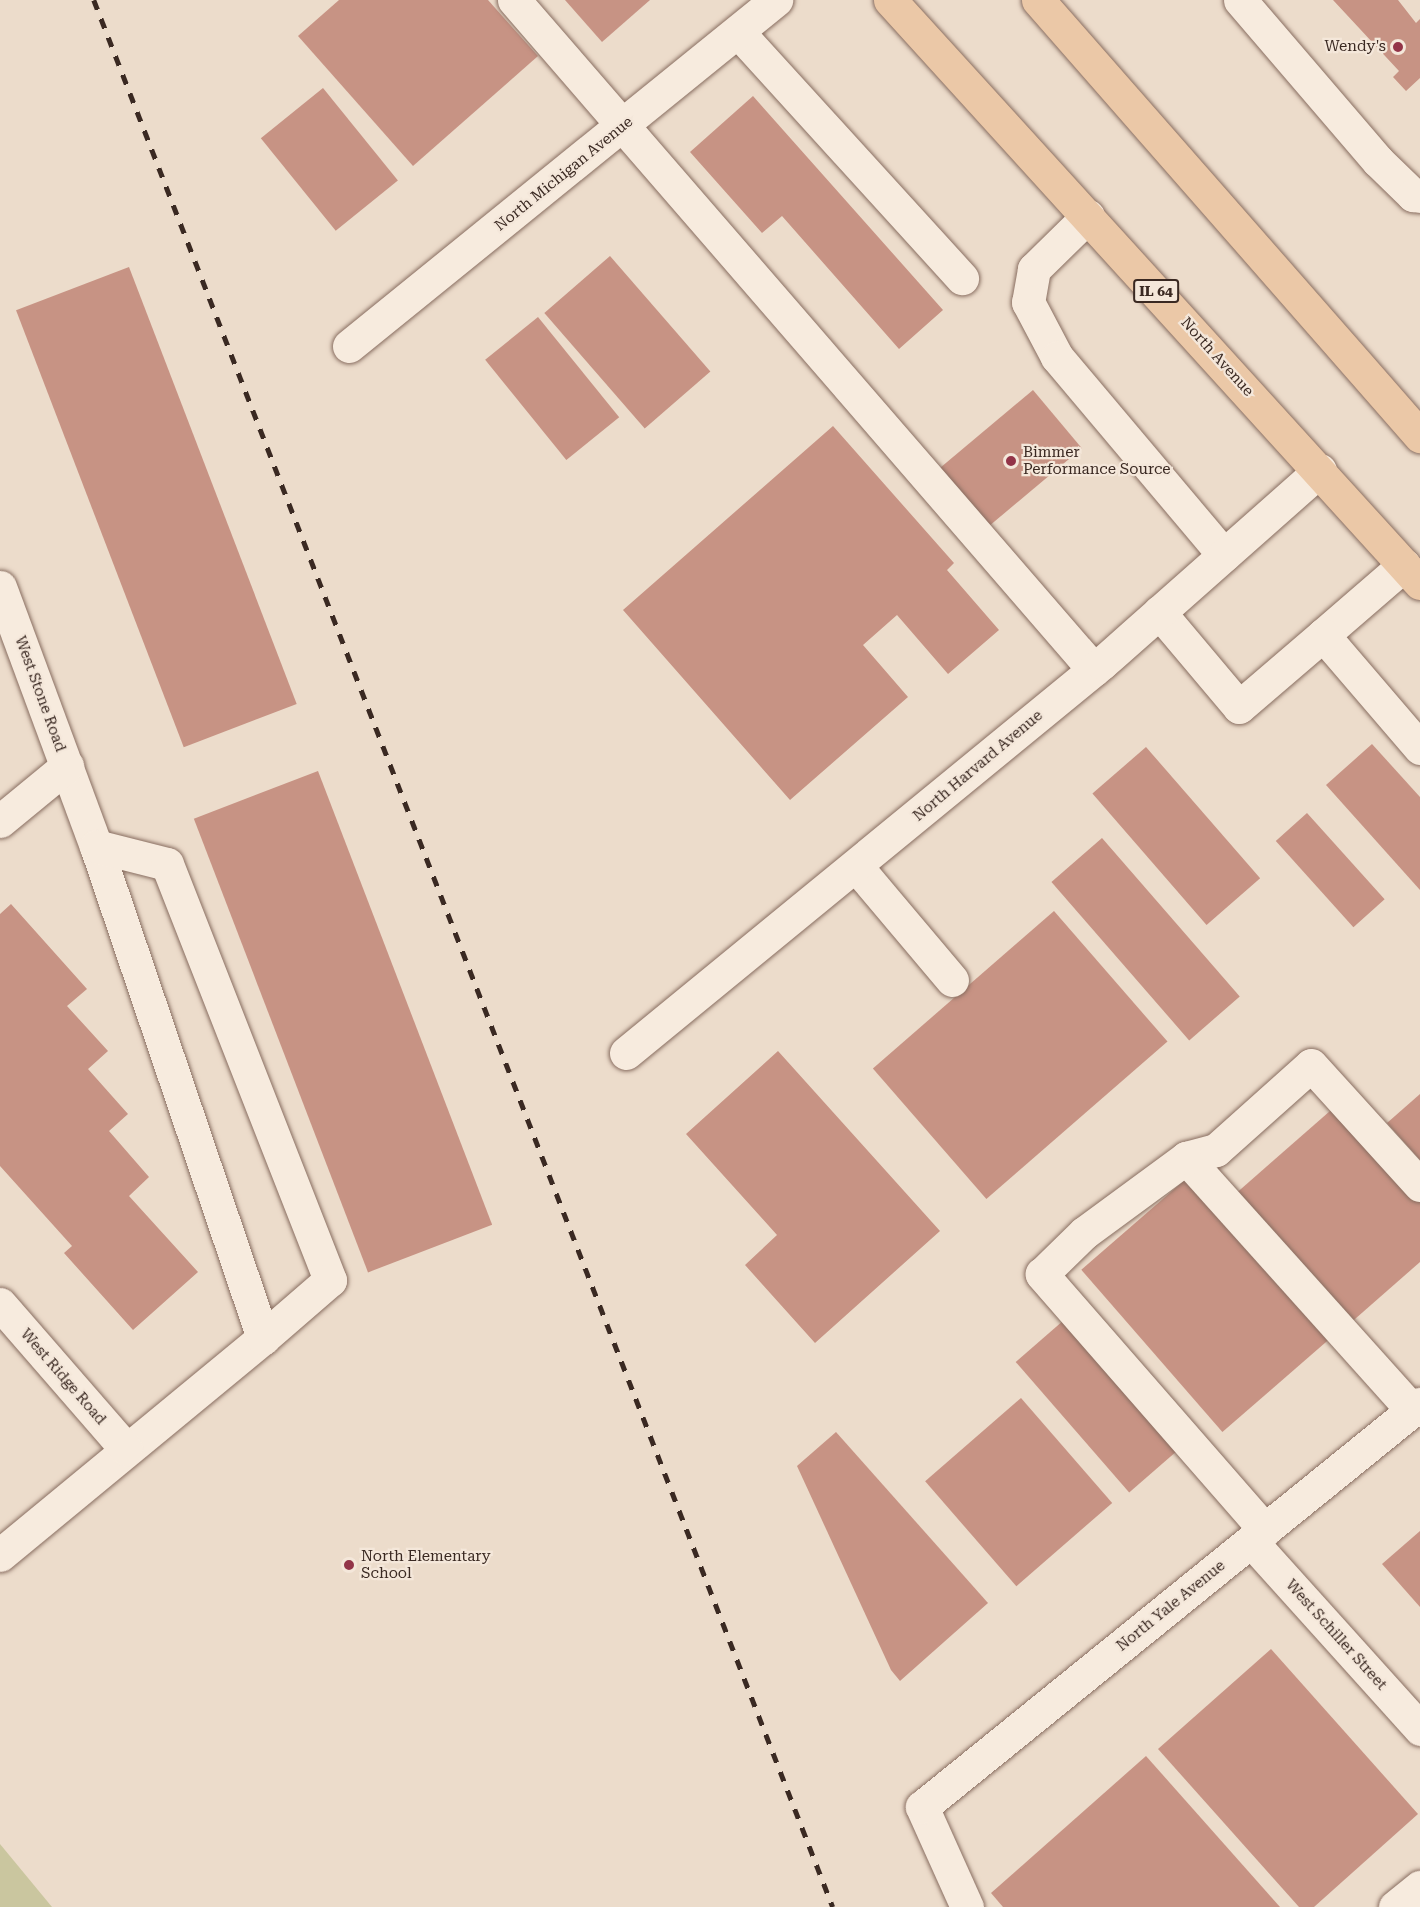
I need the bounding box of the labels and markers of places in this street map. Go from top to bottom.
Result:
place label: Wendy's [1324,38,1386,56]
marker: Wendy's [1391,40,1405,54]
place label: Bimmer Performance Source [1023,443,1171,478]
marker: Bimmer Performance Source [1004,454,1018,468]
place label: North Elementary School [361,1547,491,1582]
marker: North Elementary School [342,1558,356,1572]

